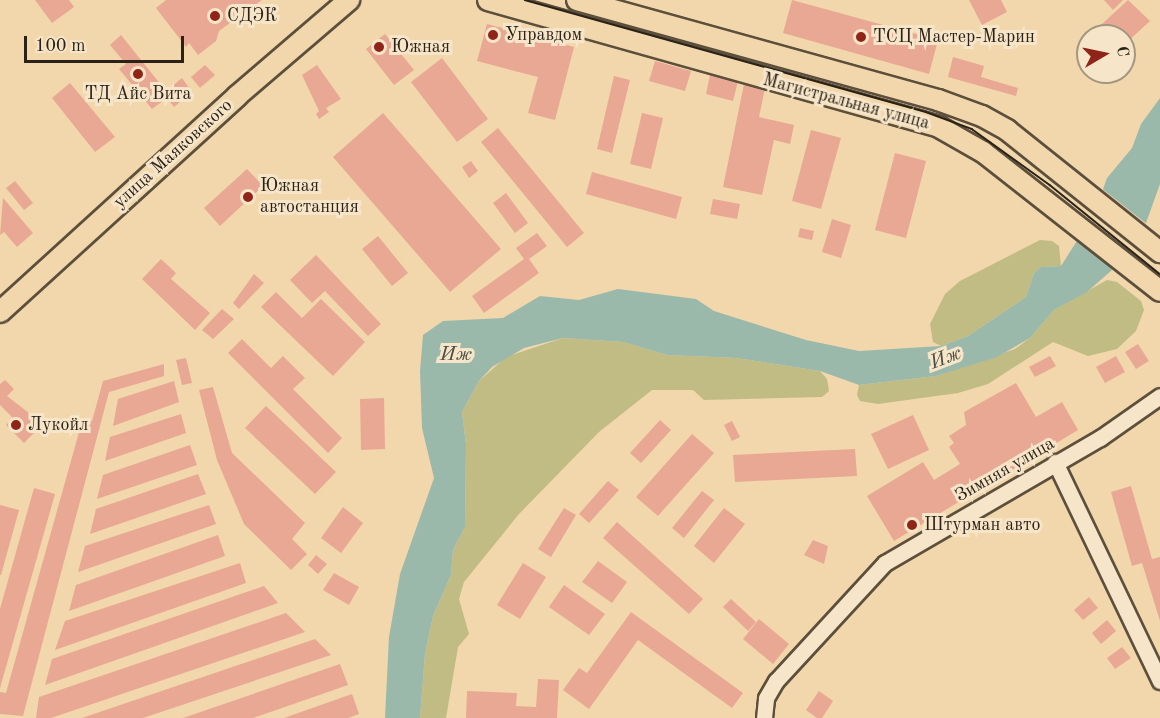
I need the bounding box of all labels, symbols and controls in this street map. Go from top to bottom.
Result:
place label: СДЭК [227,5,277,27]
marker: СДЭК [208,9,222,23]
scale bar [27,24,188,62]
place label: Управдом [505,24,582,46]
north arrow [1076,24,1136,84]
place label: ТСЦ Мастер-Марин [873,26,1035,48]
marker: Управдом [486,28,500,42]
marker: ТСЦ Мастер-Марин [854,30,868,44]
place label: Южная [391,36,450,58]
text: 100 m [35,37,86,55]
marker: Южная [372,40,386,54]
text: С [1113,45,1131,58]
marker: ТД Айс Вита [131,67,145,81]
street label: Магистральная улица [760,69,932,135]
place label: ТД Айс Вита [84,83,192,105]
street label: улица Маяковского [109,95,237,213]
place label: Южная автостанция [260,176,359,219]
marker: Южная автостанция [241,190,255,204]
water label: Иж [927,342,965,376]
water label: Иж [440,343,472,367]
place label: Лукойл [28,414,88,436]
marker: Лукойл [9,418,23,432]
street label: Зимняя улица [952,433,1058,507]
place label: Штурман авто [924,514,1040,536]
marker: Штурман авто [905,518,919,532]

